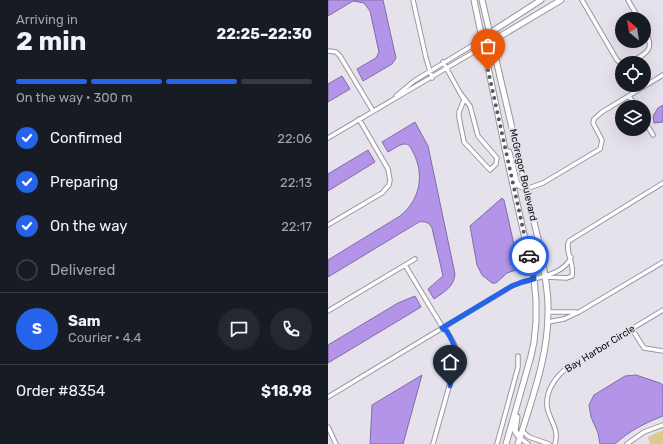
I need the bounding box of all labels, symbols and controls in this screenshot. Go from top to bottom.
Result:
text: Arriving in [16,12,78,27]
north arrow [615,12,651,48]
map controls [615,12,651,136]
text: 22:25–22:30 [217,25,312,43]
text: 2 min [16,26,86,57]
pin [471,29,505,70]
icon: bag [477,35,499,57]
button: locate [615,56,651,92]
text: On the way · 300 m [16,90,133,105]
button: layers [615,100,651,136]
icon: check [16,127,38,149]
street label: McGregor Boulevard [507,128,539,222]
text: Confirmed [50,129,122,147]
text: 22:06 [277,131,312,146]
icon: check [16,171,38,193]
text: Preparing [50,173,118,191]
text: 22:13 [280,175,312,190]
icon: check [16,215,38,237]
text: On the way [50,217,128,235]
text: 22:17 [281,219,312,234]
courier [509,236,549,276]
icon: car [518,245,540,267]
text: Delivered [50,261,115,279]
button: chat [218,308,260,350]
button: phone [270,308,312,350]
text: Sam [68,312,101,330]
text: S [32,320,42,338]
street label: Bay Harbor Circle [563,322,638,375]
text: Courier · 4.4 [68,330,142,345]
pin [433,345,467,386]
icon: home [439,351,461,373]
text: Order #8354 [16,382,105,400]
text: $18.98 [261,382,312,400]

